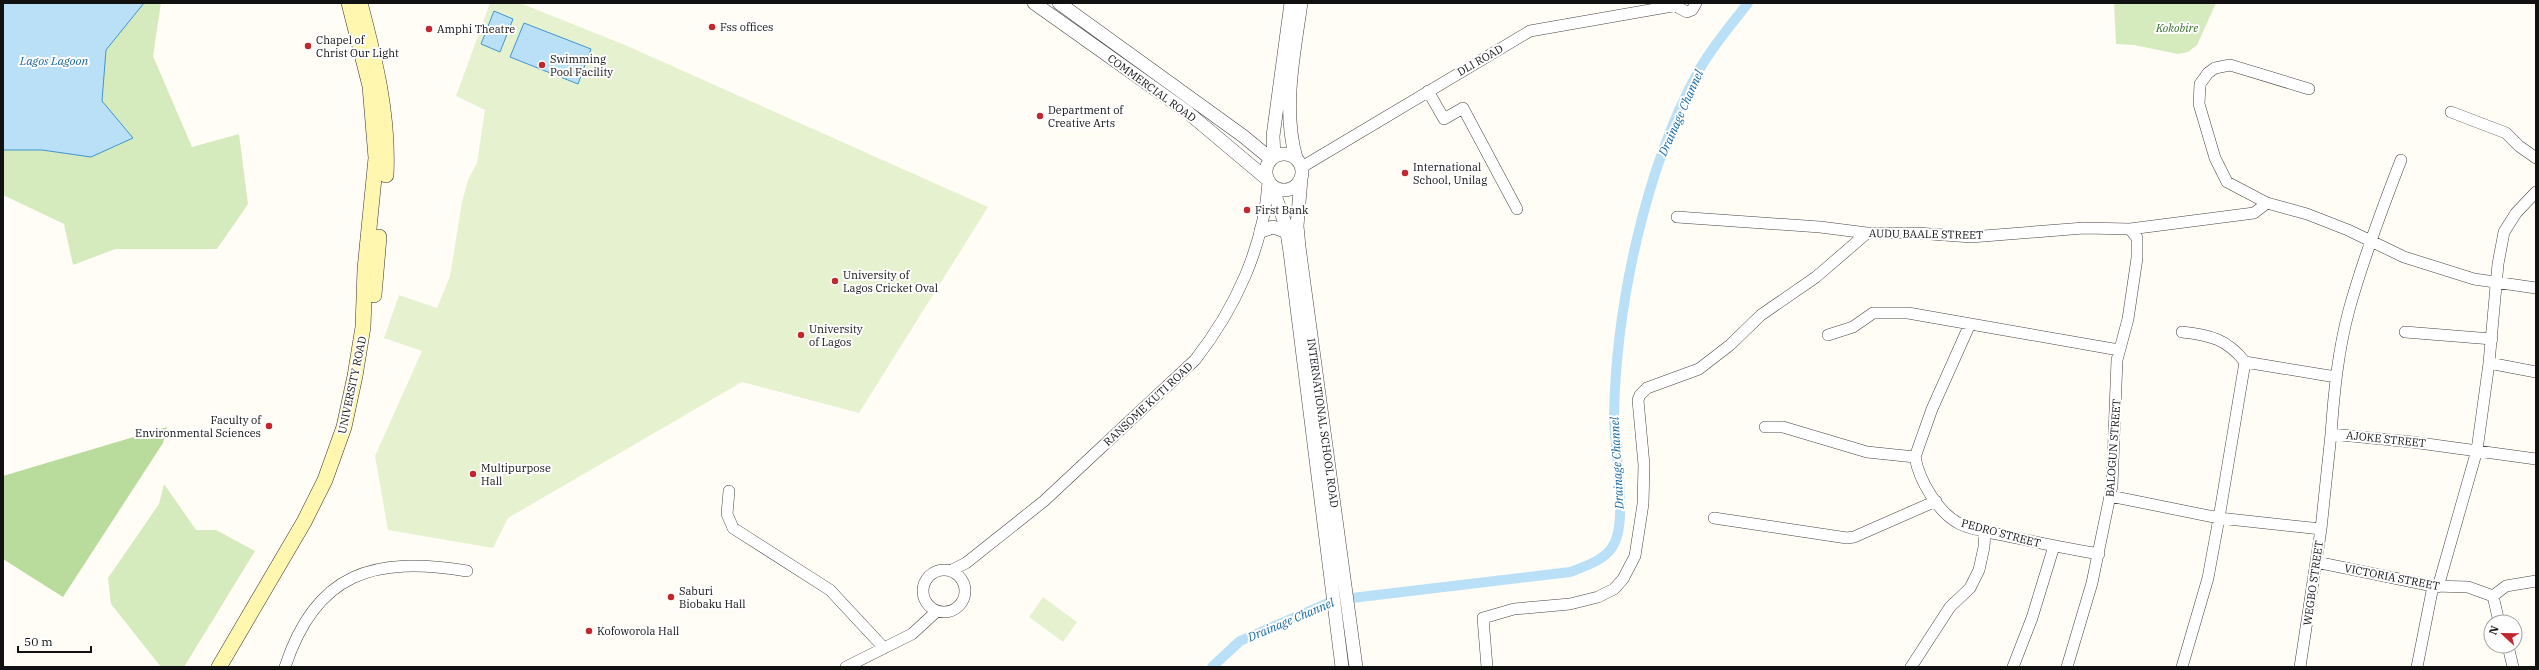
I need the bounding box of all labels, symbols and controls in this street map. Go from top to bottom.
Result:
place label: Fss offices [720,20,773,34]
park label: Kokobire [2155,21,2198,35]
place label: Amphi Theatre [437,22,515,36]
marker: Fss offices [707,22,717,32]
marker: Amphi Theatre [424,24,434,34]
place label: Chapel of Christ Our Light [316,33,399,60]
marker: Chapel of Christ Our Light [303,41,313,51]
street label: DLI ROAD [1454,41,1506,79]
street label: COMMERCIAL ROAD [1105,51,1199,125]
place label: Swimming Pool Facility [550,52,613,79]
water label: Lagos Lagoon [19,53,88,68]
marker: Swimming Pool Facility [537,60,547,70]
water label: Drainage Channel [1654,67,1706,159]
place label: Department of Creative Arts [1048,103,1124,130]
marker: Department of Creative Arts [1035,111,1045,121]
place label: International School, Unilag [1413,160,1487,187]
marker: International School, Unilag [1400,168,1410,178]
place label: First Bank [1255,203,1309,217]
marker: First Bank [1242,205,1252,215]
street label: AUDU BAALE STREET [1869,226,1983,242]
place label: University of Lagos Cricket Oval [843,268,938,295]
marker: University of Lagos Cricket Oval [830,276,840,286]
place label: University of Lagos [809,322,863,349]
marker: University of Lagos [796,330,806,340]
street label: UNIVERSITY ROAD [335,335,369,435]
street label: INTERNATIONAL SCHOOL ROAD [1304,337,1342,509]
street label: RANSOME KUTI ROAD [1101,359,1196,449]
street label: BALOGUN STREET [2103,398,2123,498]
place label: Faculty of Environmental Sciences [135,413,262,440]
water label: Drainage Channel [1607,416,1626,511]
marker: Faculty of Environmental Sciences [264,421,274,431]
street label: AJOKE STREET [2345,428,2427,450]
place label: Multipurpose Hall [481,461,551,488]
marker: Multipurpose Hall [468,469,478,479]
street label: PEDRO STREET [1960,516,2042,550]
street label: WEGBO STREET [2300,540,2326,626]
street label: VICTORIA STREET [2343,561,2441,593]
place label: Saburi Biobaku Hall [679,584,746,611]
marker: Saburi Biobaku Hall [666,592,676,602]
water label: Drainage Channel [1244,594,1337,645]
north arrow [2483,614,2523,654]
text: N [2486,623,2502,637]
place label: Kofoworola Hall [597,624,679,638]
marker: Kofoworola Hall [584,626,594,636]
scale bar [18,628,91,654]
text: 50 m [24,634,53,649]

